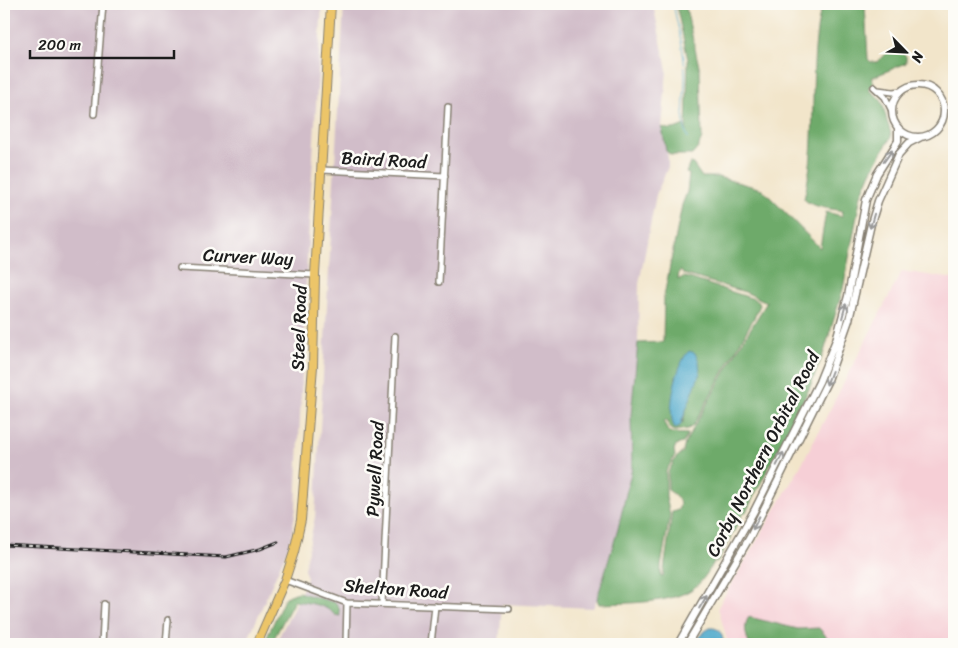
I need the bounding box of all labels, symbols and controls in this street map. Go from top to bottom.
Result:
scale bar [30,28,174,60]
north arrow [880,28,930,78]
text: 200 m [38,32,82,58]
text: N [904,47,931,67]
street label: Baird Road [341,142,429,178]
one-way arrow [883,149,893,163]
one-way arrow [867,213,877,229]
street label: Curver Way [202,239,295,275]
street label: Steel Road [282,283,317,371]
one-way arrow [840,303,849,319]
street label: Corby Northern Orbital Road [697,344,829,562]
one-way arrow [823,370,833,385]
street label: Pywell Road [357,419,394,518]
one-way arrow [775,452,785,467]
one-way arrow [751,515,760,530]
street label: Shelton Road [343,569,451,609]
one-way arrow [698,596,708,610]

